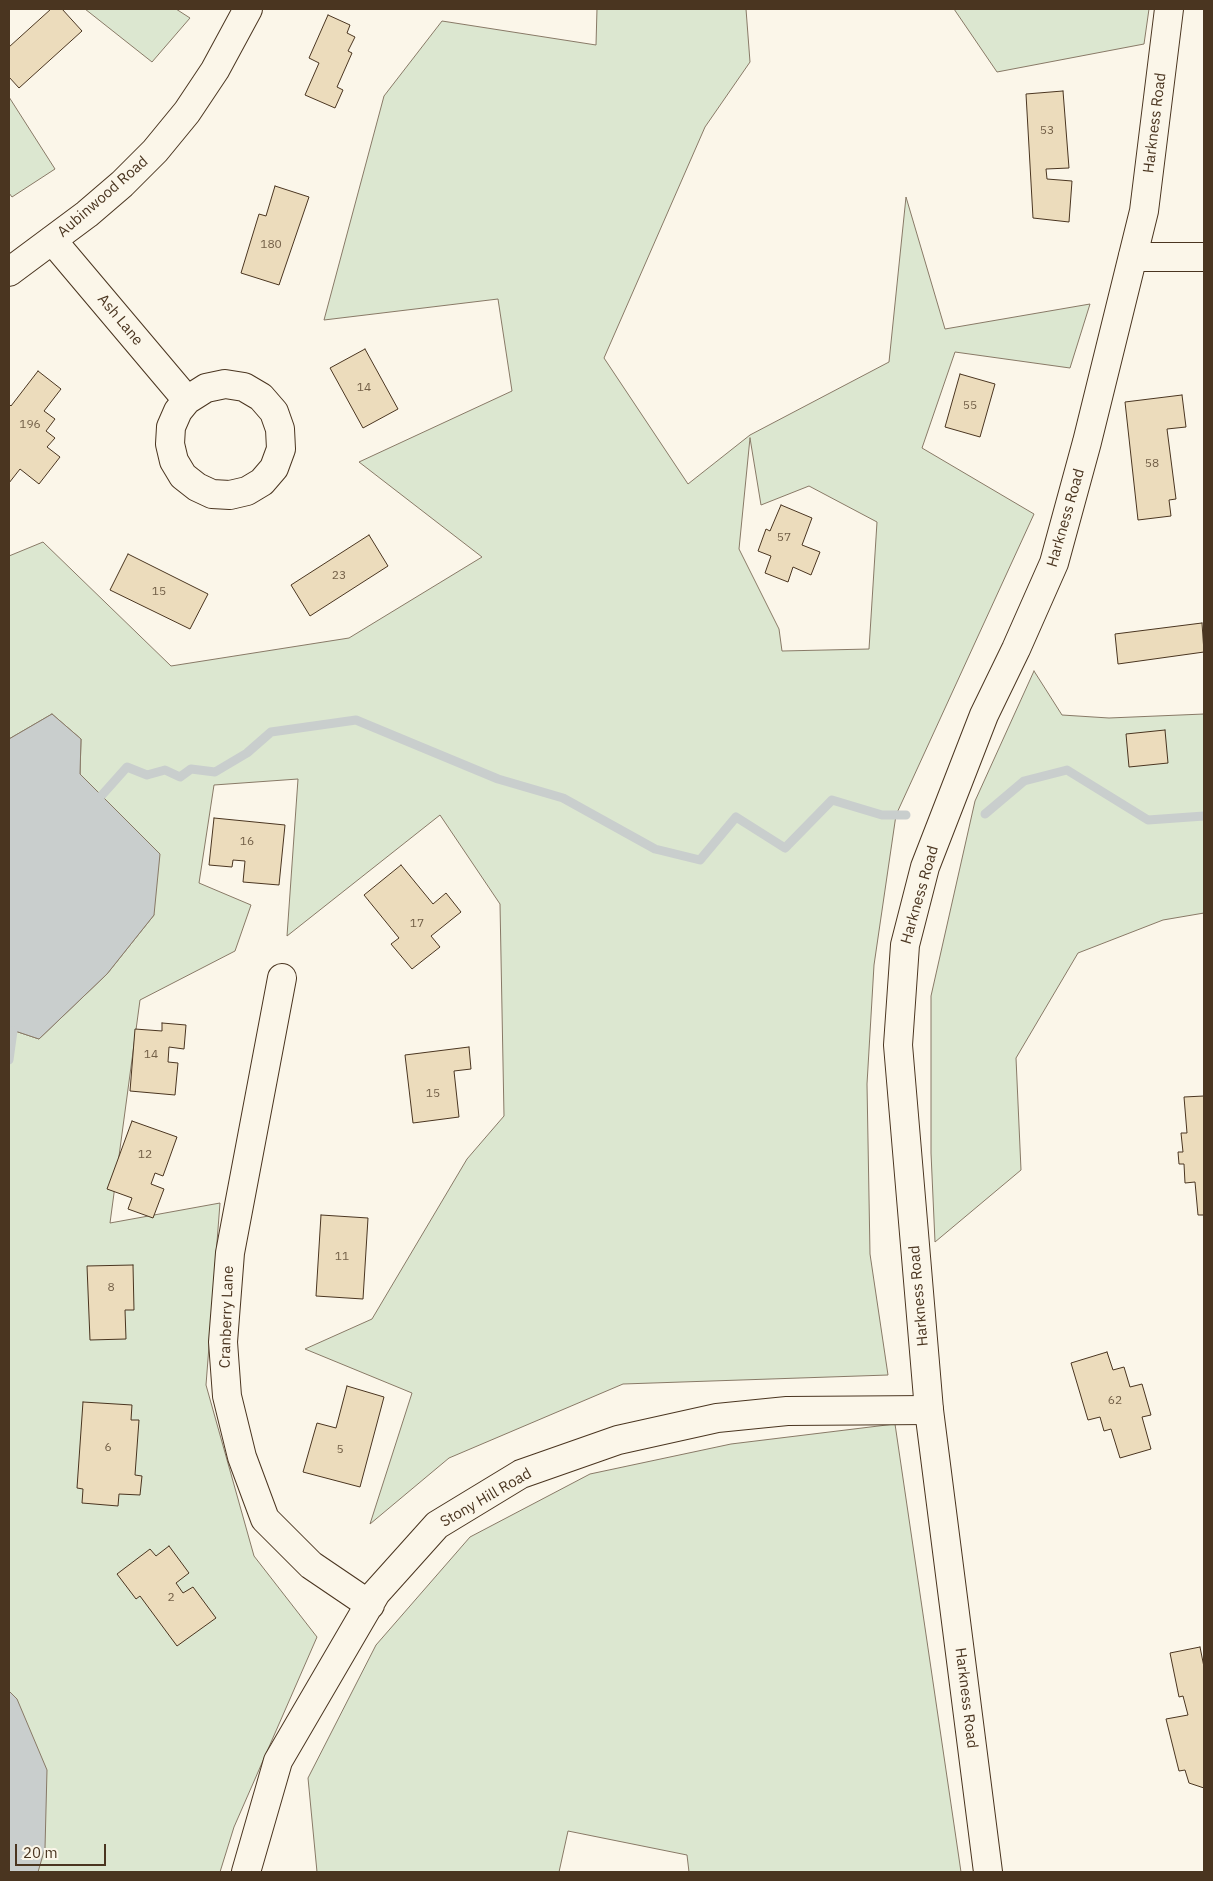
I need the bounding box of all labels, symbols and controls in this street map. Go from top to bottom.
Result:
street label: Harkness Road [1140,72,1170,174]
house number: 53 [1040,124,1054,138]
street label: Aubinwood Road [54,153,152,241]
house number: 180 [260,238,282,252]
street label: Ash Lane [93,291,147,349]
house number: 14 [357,381,371,395]
house number: 55 [963,399,977,413]
house number: 196 [19,418,41,432]
house number: 58 [1145,457,1159,471]
street label: Harkness Road [1043,467,1089,569]
house number: 57 [777,531,791,545]
house number: 23 [332,569,346,583]
house number: 15 [152,585,166,599]
house number: 16 [240,835,254,849]
street label: Harkness Road [897,844,943,946]
house number: 17 [410,917,424,931]
house number: 14 [144,1048,158,1062]
house number: 15 [426,1087,440,1101]
house number: 12 [138,1148,152,1162]
street label: Harkness Road [906,1245,932,1347]
house number: 11 [335,1250,349,1264]
street label: Cranberry Lane [216,1265,238,1369]
house number: 8 [107,1281,115,1295]
house number: 62 [1108,1394,1122,1408]
house number: 6 [104,1441,112,1455]
house number: 5 [336,1443,344,1457]
street label: Stony Hill Road [437,1465,535,1531]
house number: 2 [167,1591,175,1605]
street label: Harkness Road [951,1647,981,1749]
scale bar [18,1834,109,1866]
text: 20 m [23,1843,58,1862]

